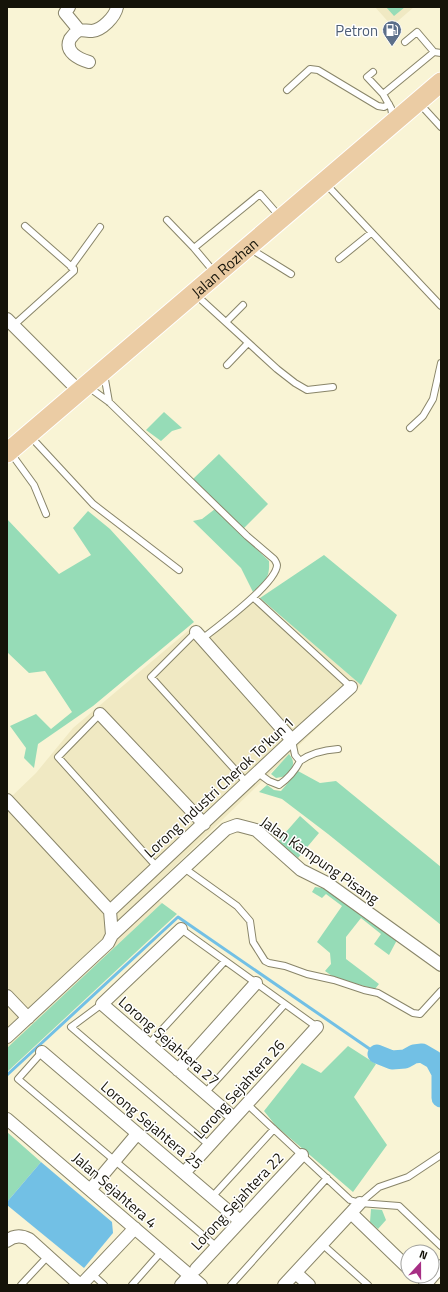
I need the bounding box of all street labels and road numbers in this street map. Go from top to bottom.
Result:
street label: Jalan Rozhan [186,232,263,302]
street label: Lorong Industri Cherok To'kun 1 [139,711,299,863]
street label: Jalan Kampung Pisang [256,810,384,910]
street label: Lorong Sejahtera 27 [113,991,225,1091]
street label: Lorong Sejahtera 26 [188,1034,290,1144]
street label: Lorong Sejahtera 25 [96,1075,208,1175]
street label: Jalan Sejahtera 4 [67,1147,163,1233]
street label: Lorong Sejahtera 22 [185,1147,289,1255]

